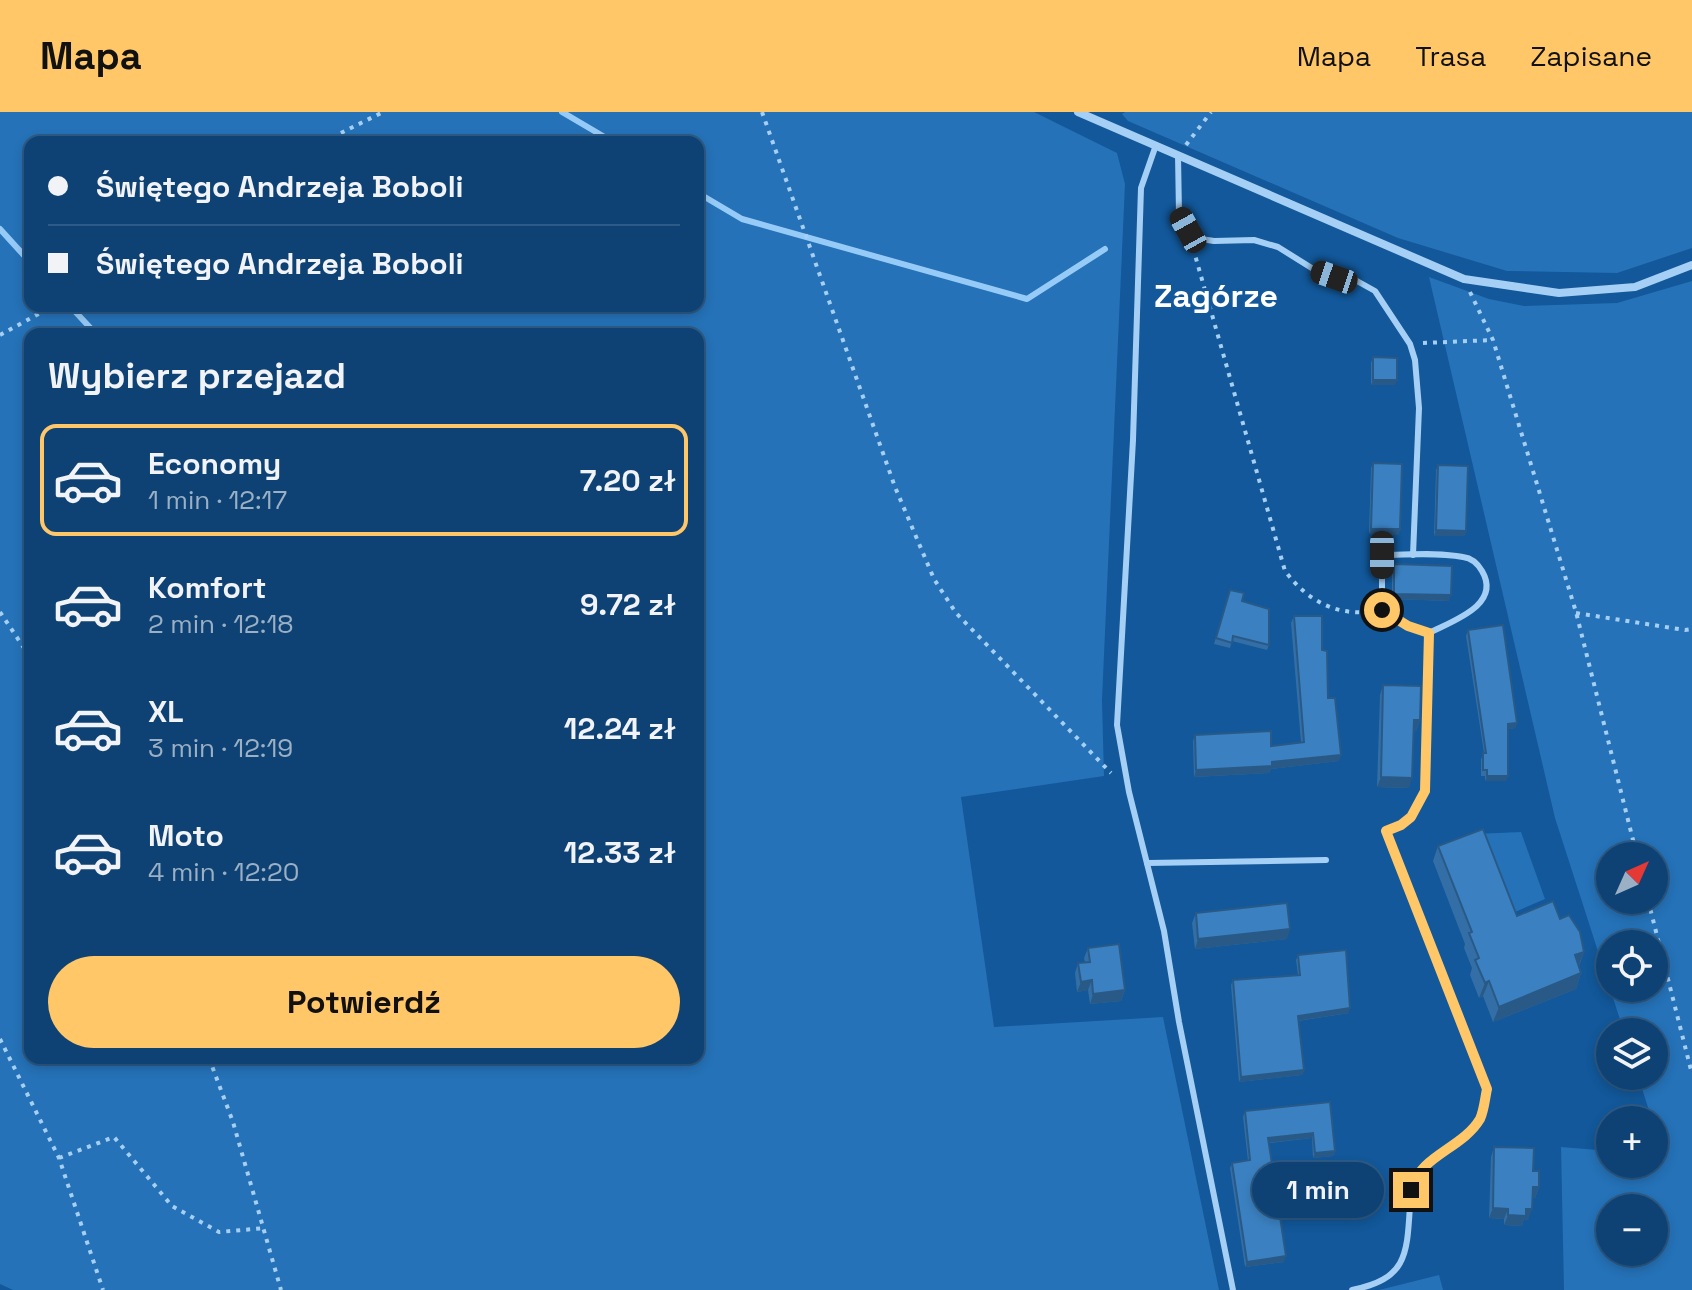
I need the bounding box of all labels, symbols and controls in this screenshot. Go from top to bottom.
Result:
text: Mapa [40,32,142,80]
text: Mapa [1297,38,1371,74]
text: Trasa [1415,38,1486,74]
text: Zapisane [1530,38,1652,74]
text: Świętego Andrzeja Boboli [96,167,464,206]
car [1166,203,1210,257]
text: Świętego Andrzeja Boboli [96,244,464,283]
car [1307,258,1361,296]
district label: Zagórze [1154,276,1278,316]
text: Wybierz przejazd [48,353,346,399]
icon: car [52,444,124,516]
text: Economy [148,444,281,483]
text: 7.20 zł [580,461,676,500]
text: 1 min · 12:17 [148,483,287,517]
car [1370,531,1394,579]
icon: car [52,568,124,640]
text: Komfort [148,568,266,607]
text: 9.72 zł [580,585,676,624]
route start [1364,592,1400,628]
text: 2 min · 12:18 [148,607,293,641]
icon: car [52,692,124,764]
text: XL [148,692,184,731]
text: 12.24 zł [564,709,676,748]
text: 3 min · 12:19 [148,731,293,765]
icon: car [52,816,124,888]
text: Moto [148,816,224,855]
text: 12.33 zł [564,833,676,872]
north arrow [1596,842,1668,914]
map controls [1596,842,1668,1266]
text: 4 min · 12:20 [148,855,299,889]
button: locate [1596,930,1668,1002]
button: Potwierdź [48,956,680,1048]
button: layers [1596,1018,1668,1090]
button: + [1596,1106,1668,1178]
callout: 1 min [1251,1162,1383,1218]
route end [1393,1172,1429,1208]
text: 1 min [1286,1173,1350,1207]
button: − [1596,1194,1668,1266]

